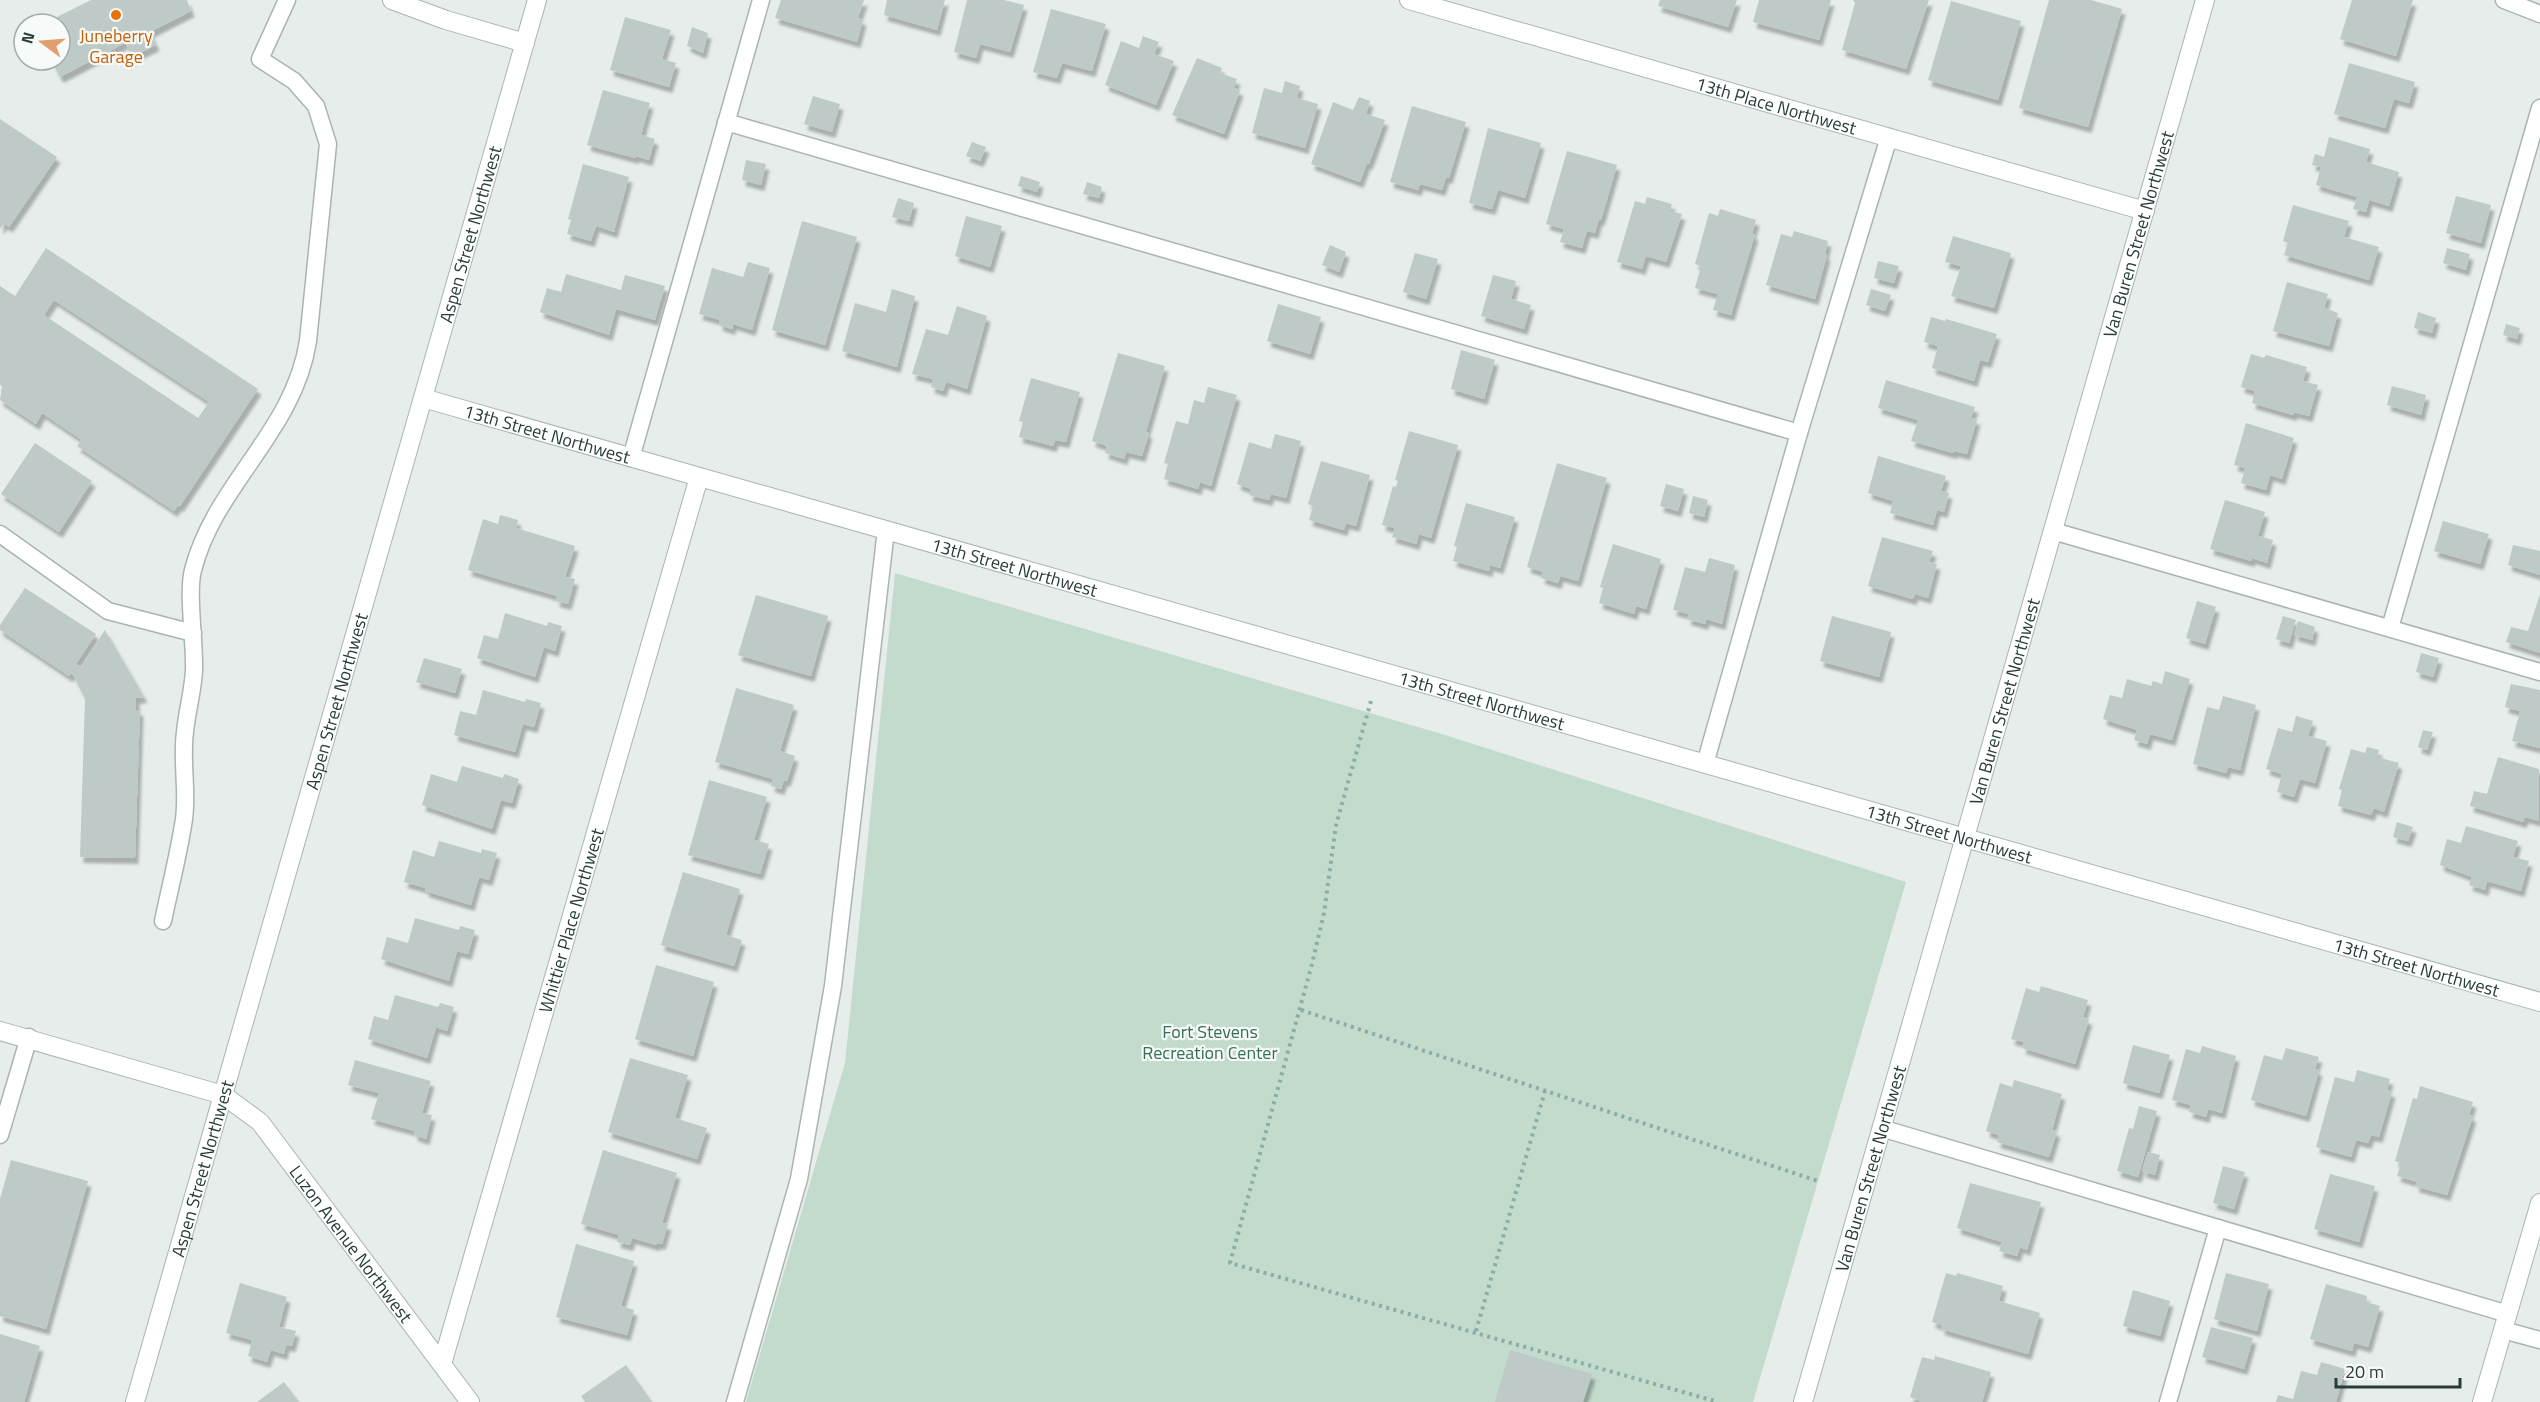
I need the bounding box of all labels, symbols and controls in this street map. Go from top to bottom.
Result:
marker: Juneberry Garage [109,8,123,22]
north arrow [12,12,72,72]
place label: Juneberry Garage [79,22,153,70]
text: N [15,29,41,47]
street label: 13th Place Northwest [1693,69,1860,141]
street label: Van Buren Street Northwest [2095,127,2181,341]
street label: Aspen Street Northwest [432,142,508,326]
street label: 13th Street Northwest [461,397,634,470]
street label: 13th Street Northwest [928,530,1101,603]
street label: Van Buren Street Northwest [1961,594,2047,808]
street label: Aspen Street Northwest [298,609,374,793]
street label: 13th Street Northwest [1395,664,1569,737]
street label: 13th Street Northwest [1863,797,2036,870]
street label: Whittier Place Northwest [531,824,610,1016]
street label: 13th Street Northwest [2330,930,2503,1003]
park label: Fort Stevens Recreation Center [1142,1018,1278,1066]
street label: Van Buren Street Northwest [1828,1061,1913,1275]
street label: Aspen Street Northwest [164,1076,240,1260]
street label: Luzon Avenue Northwest [283,1159,420,1329]
scale bar [2336,1351,2460,1389]
text: 20 m [2345,1358,2384,1385]

